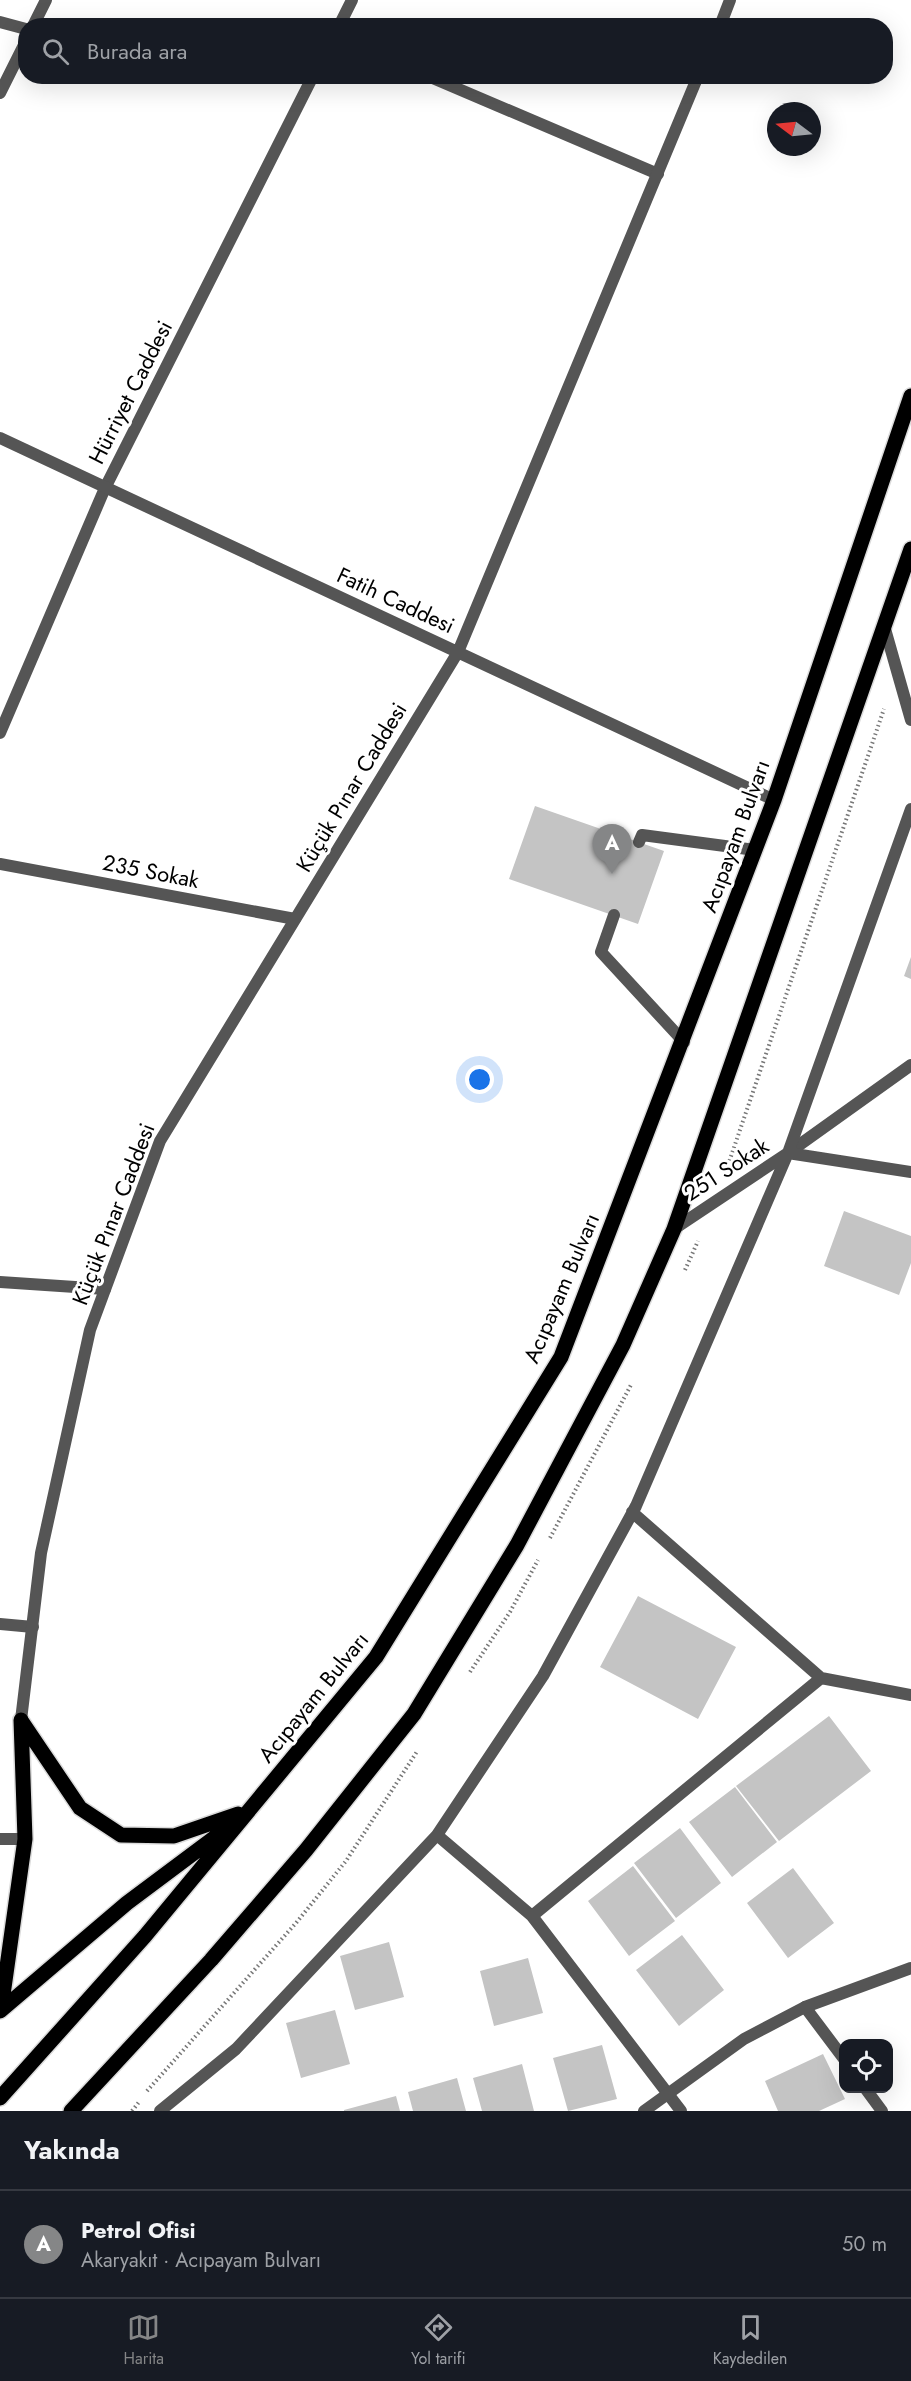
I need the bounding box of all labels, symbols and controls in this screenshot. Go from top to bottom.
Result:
search box [18,18,893,84]
icon: search [39,35,72,68]
text: Burada ara [87,35,187,67]
north arrow [767,102,821,156]
street label: Hürriyet Caddesi [80,315,180,469]
street label: Fatih Caddesi [332,559,460,641]
street label: Küçük Pınar Caddesi [288,696,414,878]
street label: Acıpayam Bulvarı [693,755,777,917]
pin: A [592,824,632,874]
street label: 235 Sokak [100,846,202,896]
your location [465,1065,494,1094]
street label: Küçük Pınar Caddesi [64,1118,162,1310]
street label: 251 Sokak [677,1129,775,1208]
street label: Acıpayam Bulvarı [515,1208,607,1368]
street label: Acıpayam Bulvarı [250,1625,376,1769]
map controls [839,2039,893,2093]
button: locate [839,2039,893,2093]
text: Yakında [24,2131,120,2169]
text: Petrol Ofisi [81,2214,196,2246]
text: A [36,2230,51,2259]
text: 50 m [842,2230,887,2259]
text: Akaryakıt · Acıpayam Bulvarı [81,2246,321,2275]
tab: Harita [124,2311,164,2370]
tab: Yol tarifi [411,2311,466,2370]
tab: Kaydedilen [713,2311,787,2370]

